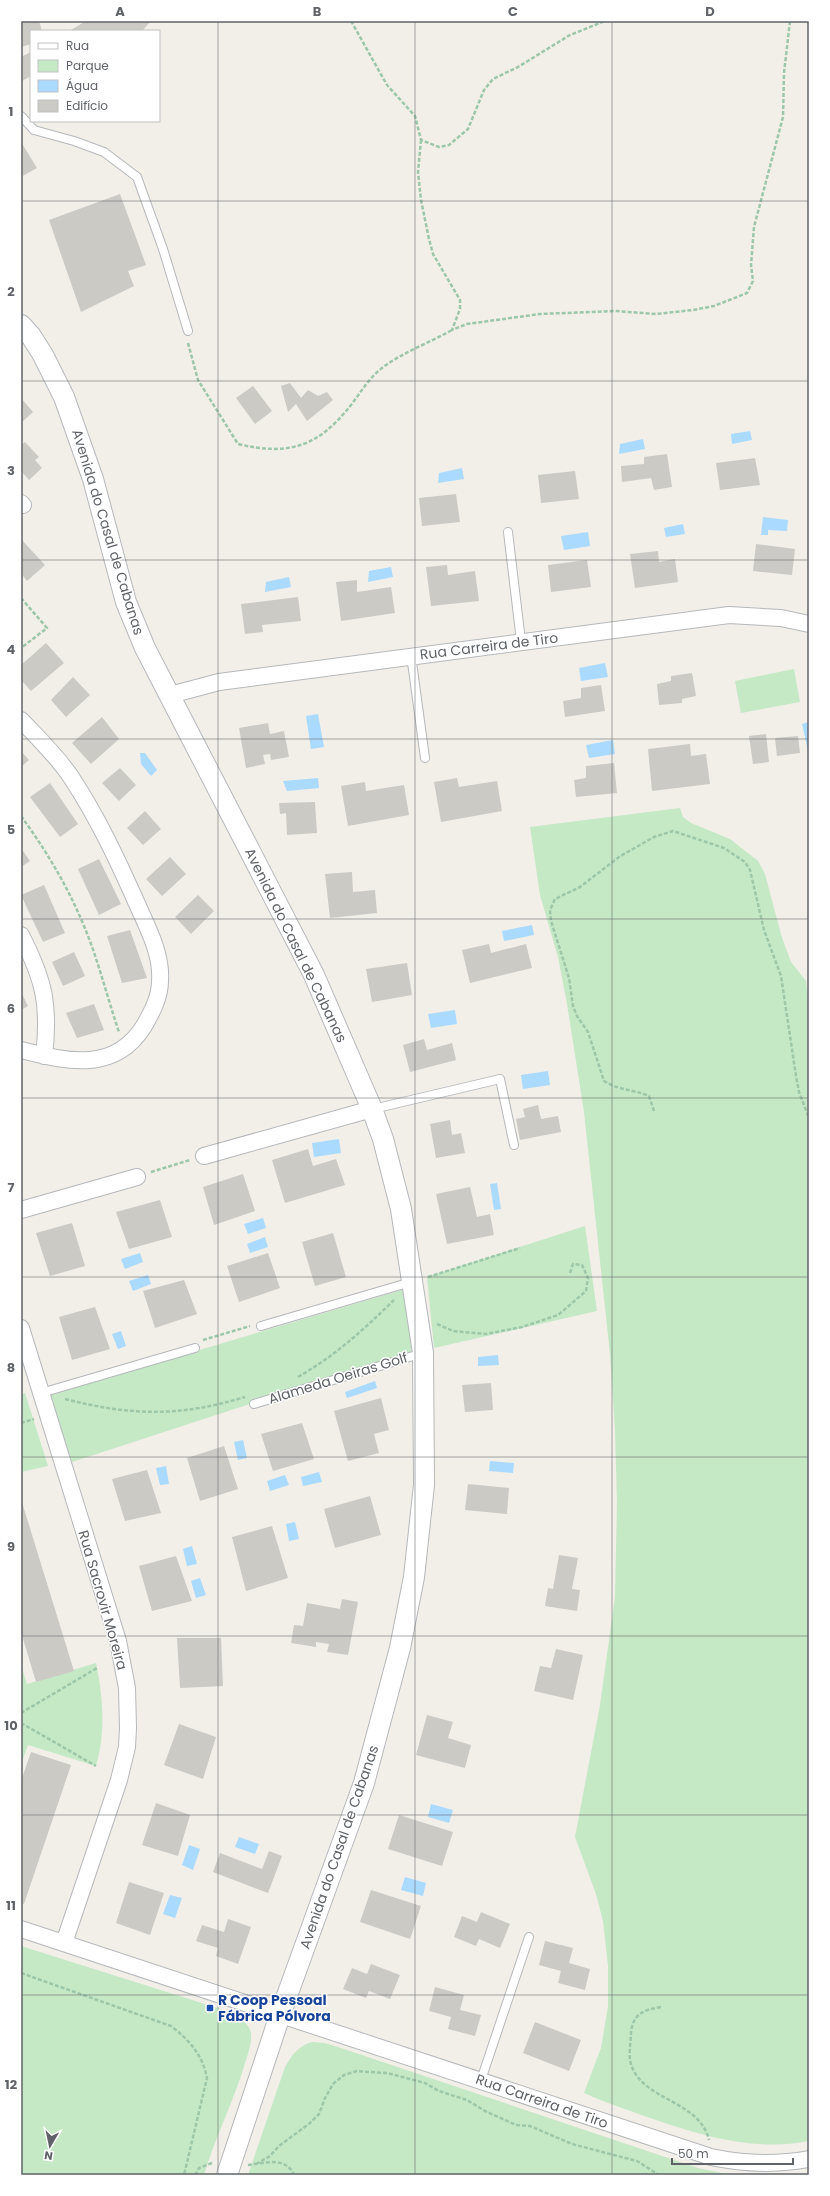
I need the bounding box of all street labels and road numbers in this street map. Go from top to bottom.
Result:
street label: Avenida do Casal de Cabanas [67,427,149,637]
street label: Rua Carreira de Tiro [419,628,559,664]
street label: Avenida do Casal de Cabanas [240,844,352,1046]
street label: Alameda Oeiras Golf [266,1347,411,1409]
street label: Rua Sacrovir Moreira [73,1528,133,1672]
street label: Avenida do Casal de Cabanas [295,1742,383,1952]
street label: Rua Carreira de Tiro [473,2069,611,2133]

